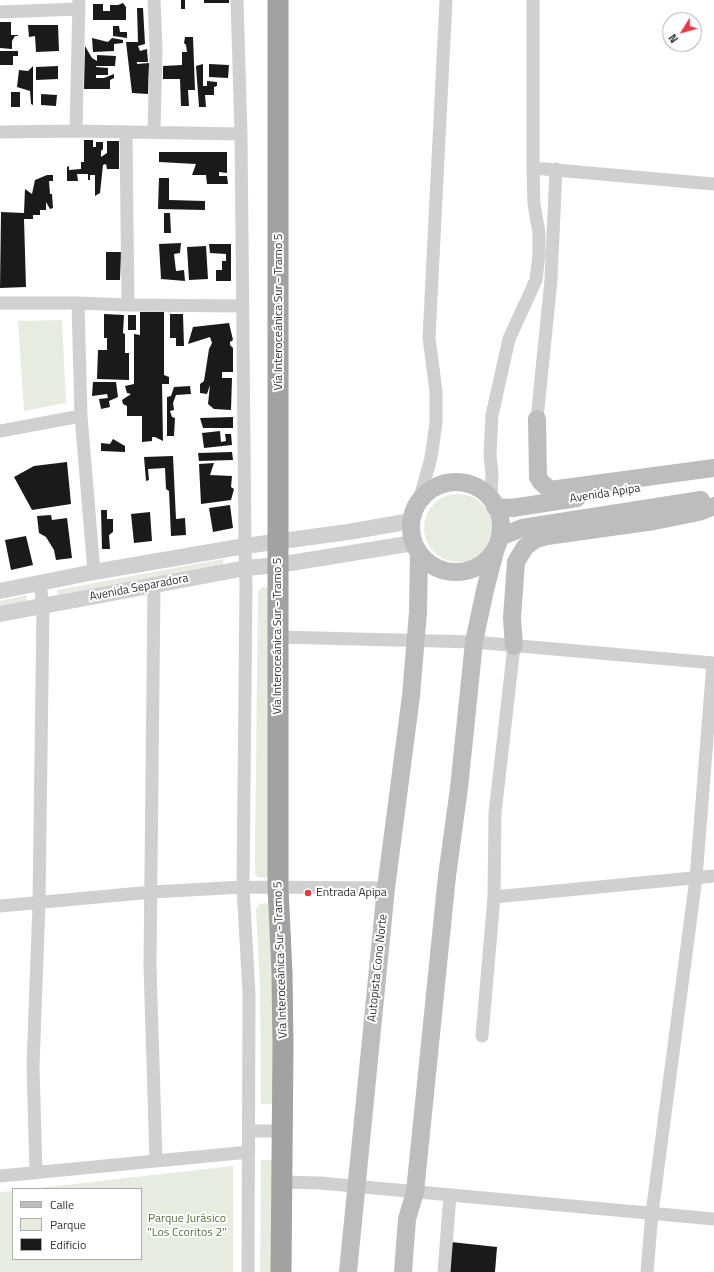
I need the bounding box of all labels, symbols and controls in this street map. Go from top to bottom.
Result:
north arrow [662,12,702,52]
text: N [665,31,682,46]
street label: Vía Interoceánica Sur - Tramo 5 [272,233,286,391]
street label: Avenida Apipa [569,481,641,507]
street label: Vía Interoceánica Sur - Tramo 5 [271,557,285,715]
street label: Avenida Separadora [88,571,190,605]
street label: Vía Interoceánica Sur - Tramo 5 [271,881,291,1039]
place label: Entrada Apipa [316,886,387,900]
marker: Entrada Apipa [303,888,313,898]
street label: Autopista Cono Norte [365,913,391,1023]
legend [12,1188,142,1260]
text: Calle [50,1195,74,1214]
park label: Parque Jurásico "Los Ccoritos 2" [147,1212,227,1240]
text: Parque [50,1215,86,1234]
text: Edificio [50,1235,86,1254]

